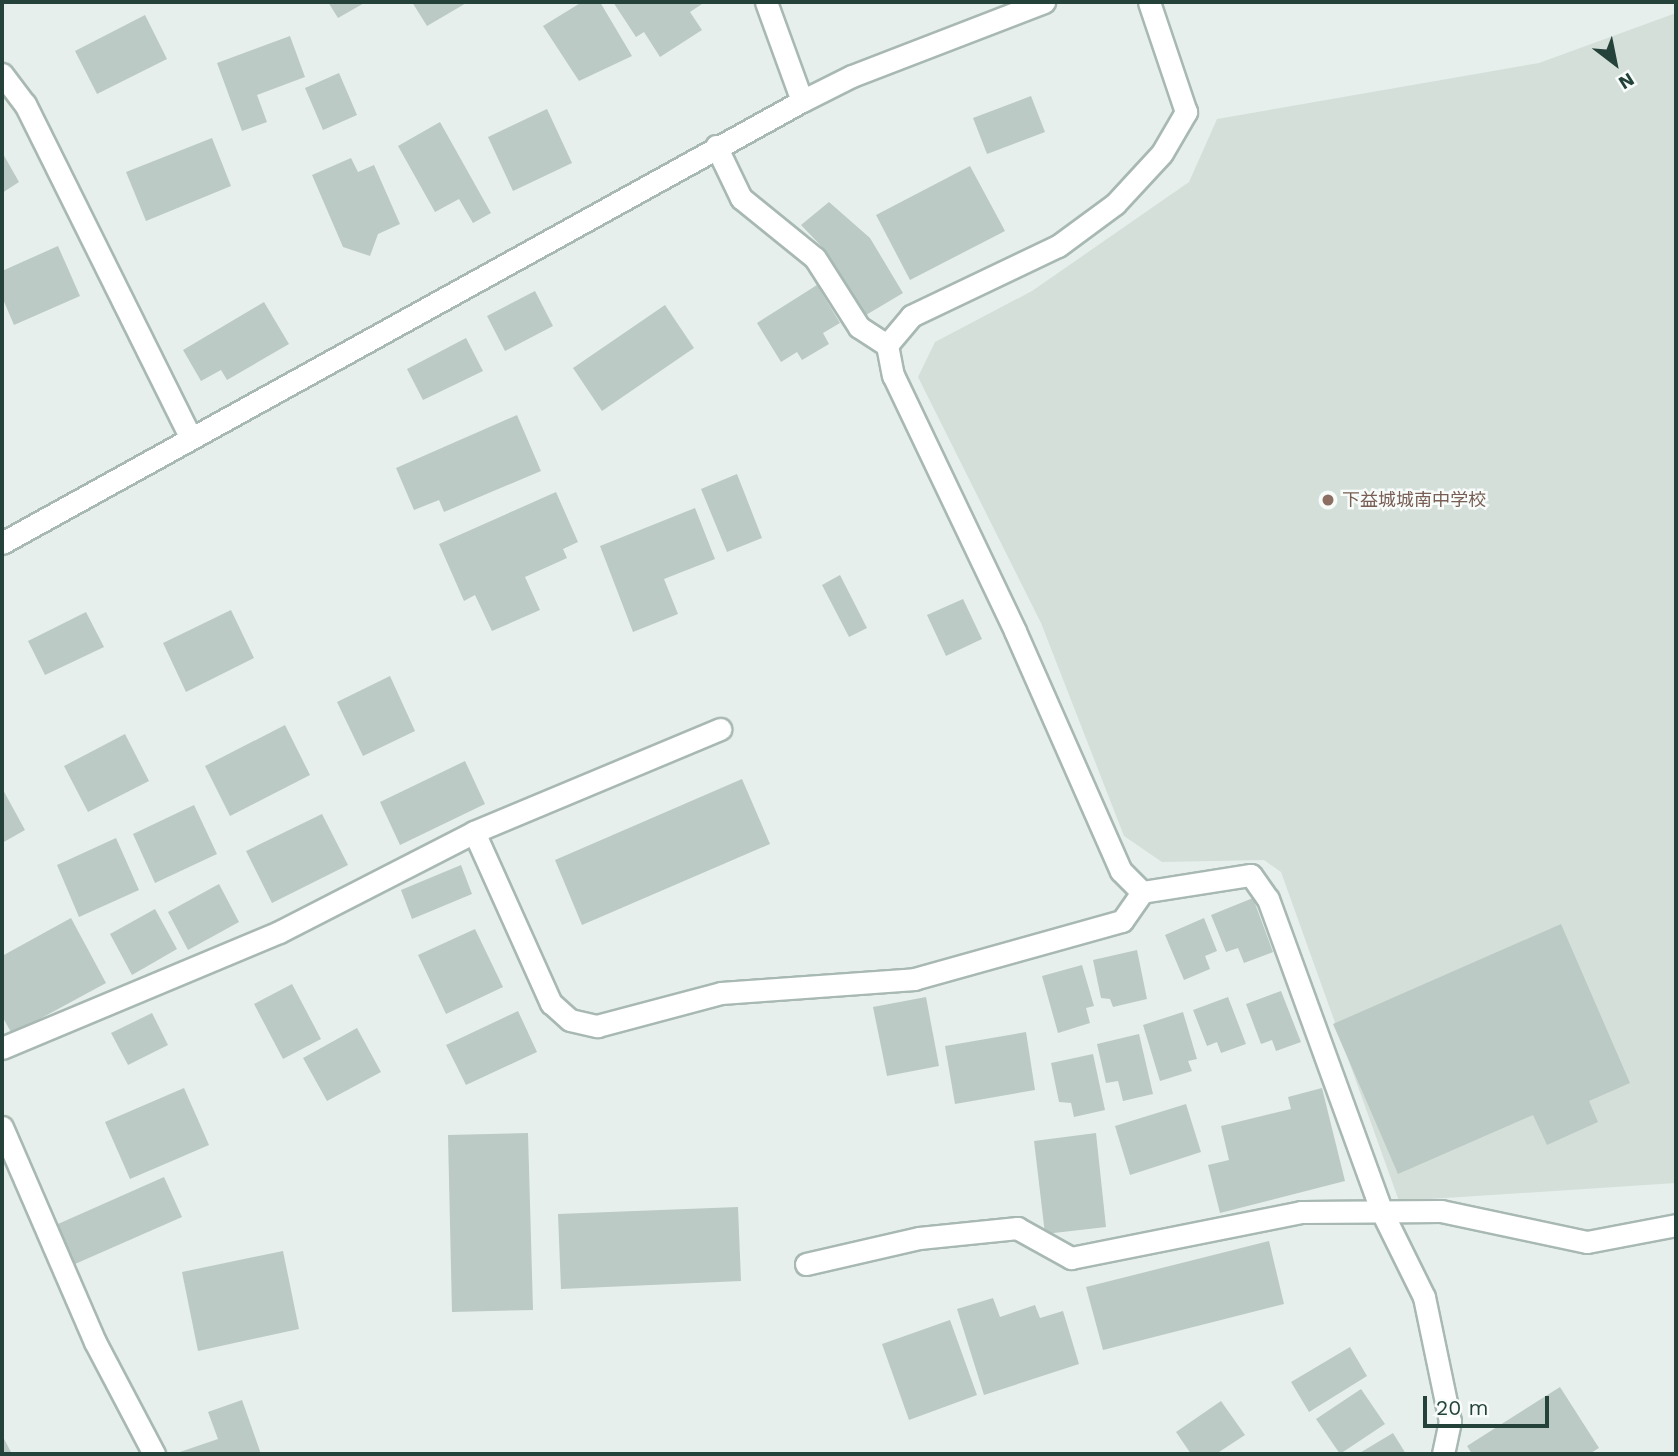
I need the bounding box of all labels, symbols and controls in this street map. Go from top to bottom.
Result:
north arrow [1580,28,1650,98]
text: N [1614,68,1638,95]
place label: 下益城城南中学校 [1342,489,1486,511]
marker: 下益城城南中学校 [1320,492,1336,508]
scale bar [1426,1382,1552,1426]
text: 20 m [1436,1395,1488,1420]

